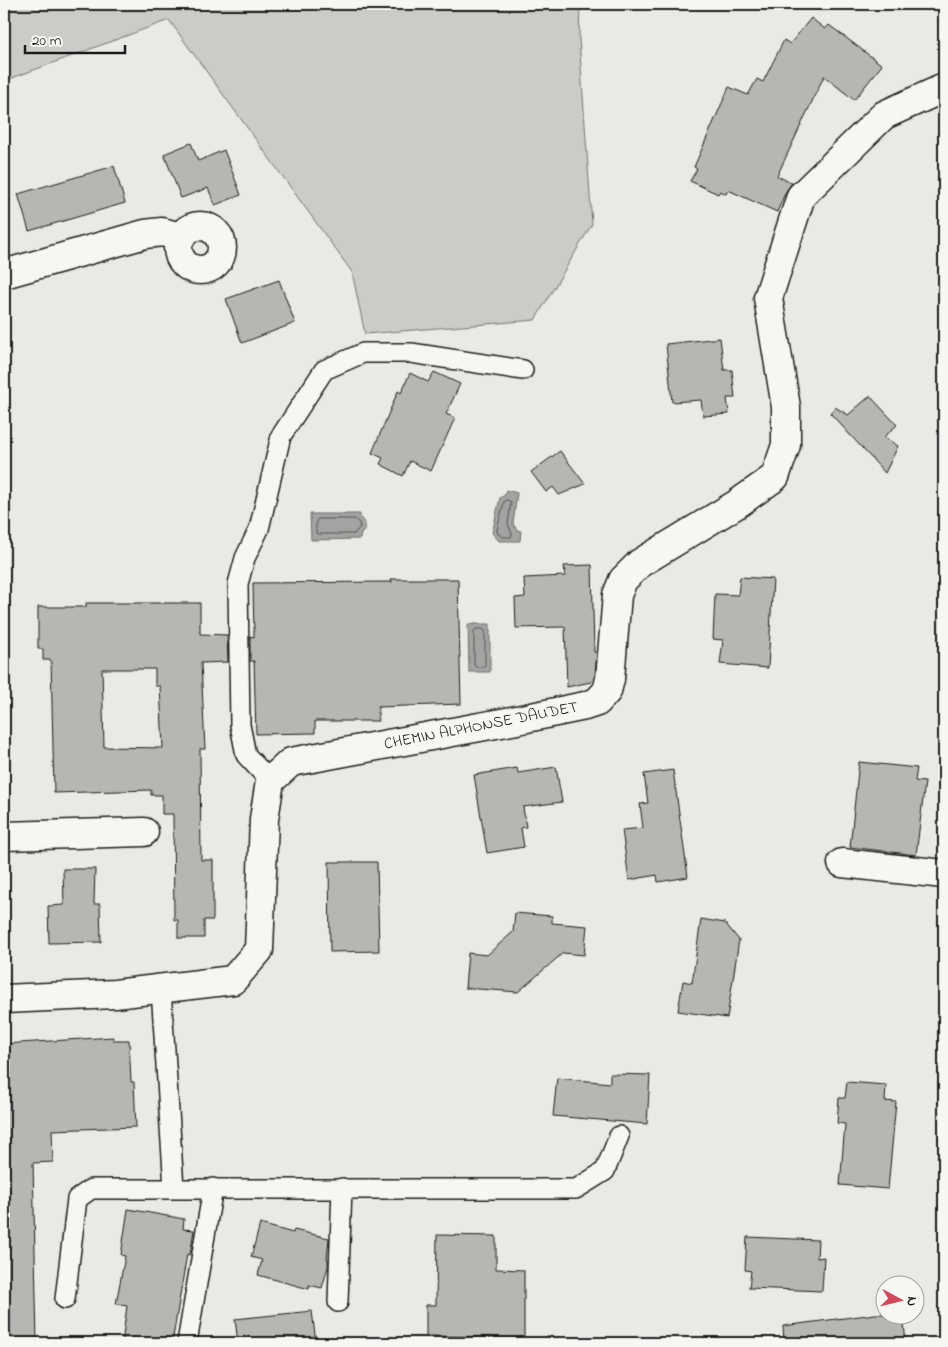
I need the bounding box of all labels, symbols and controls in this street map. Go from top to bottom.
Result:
scale bar [25,22,125,54]
text: 20 m [32,30,62,52]
street label: CHEMIN ALPHONSE DAUDET [382,695,580,757]
north arrow [876,1274,926,1324]
text: N [900,1295,922,1307]

